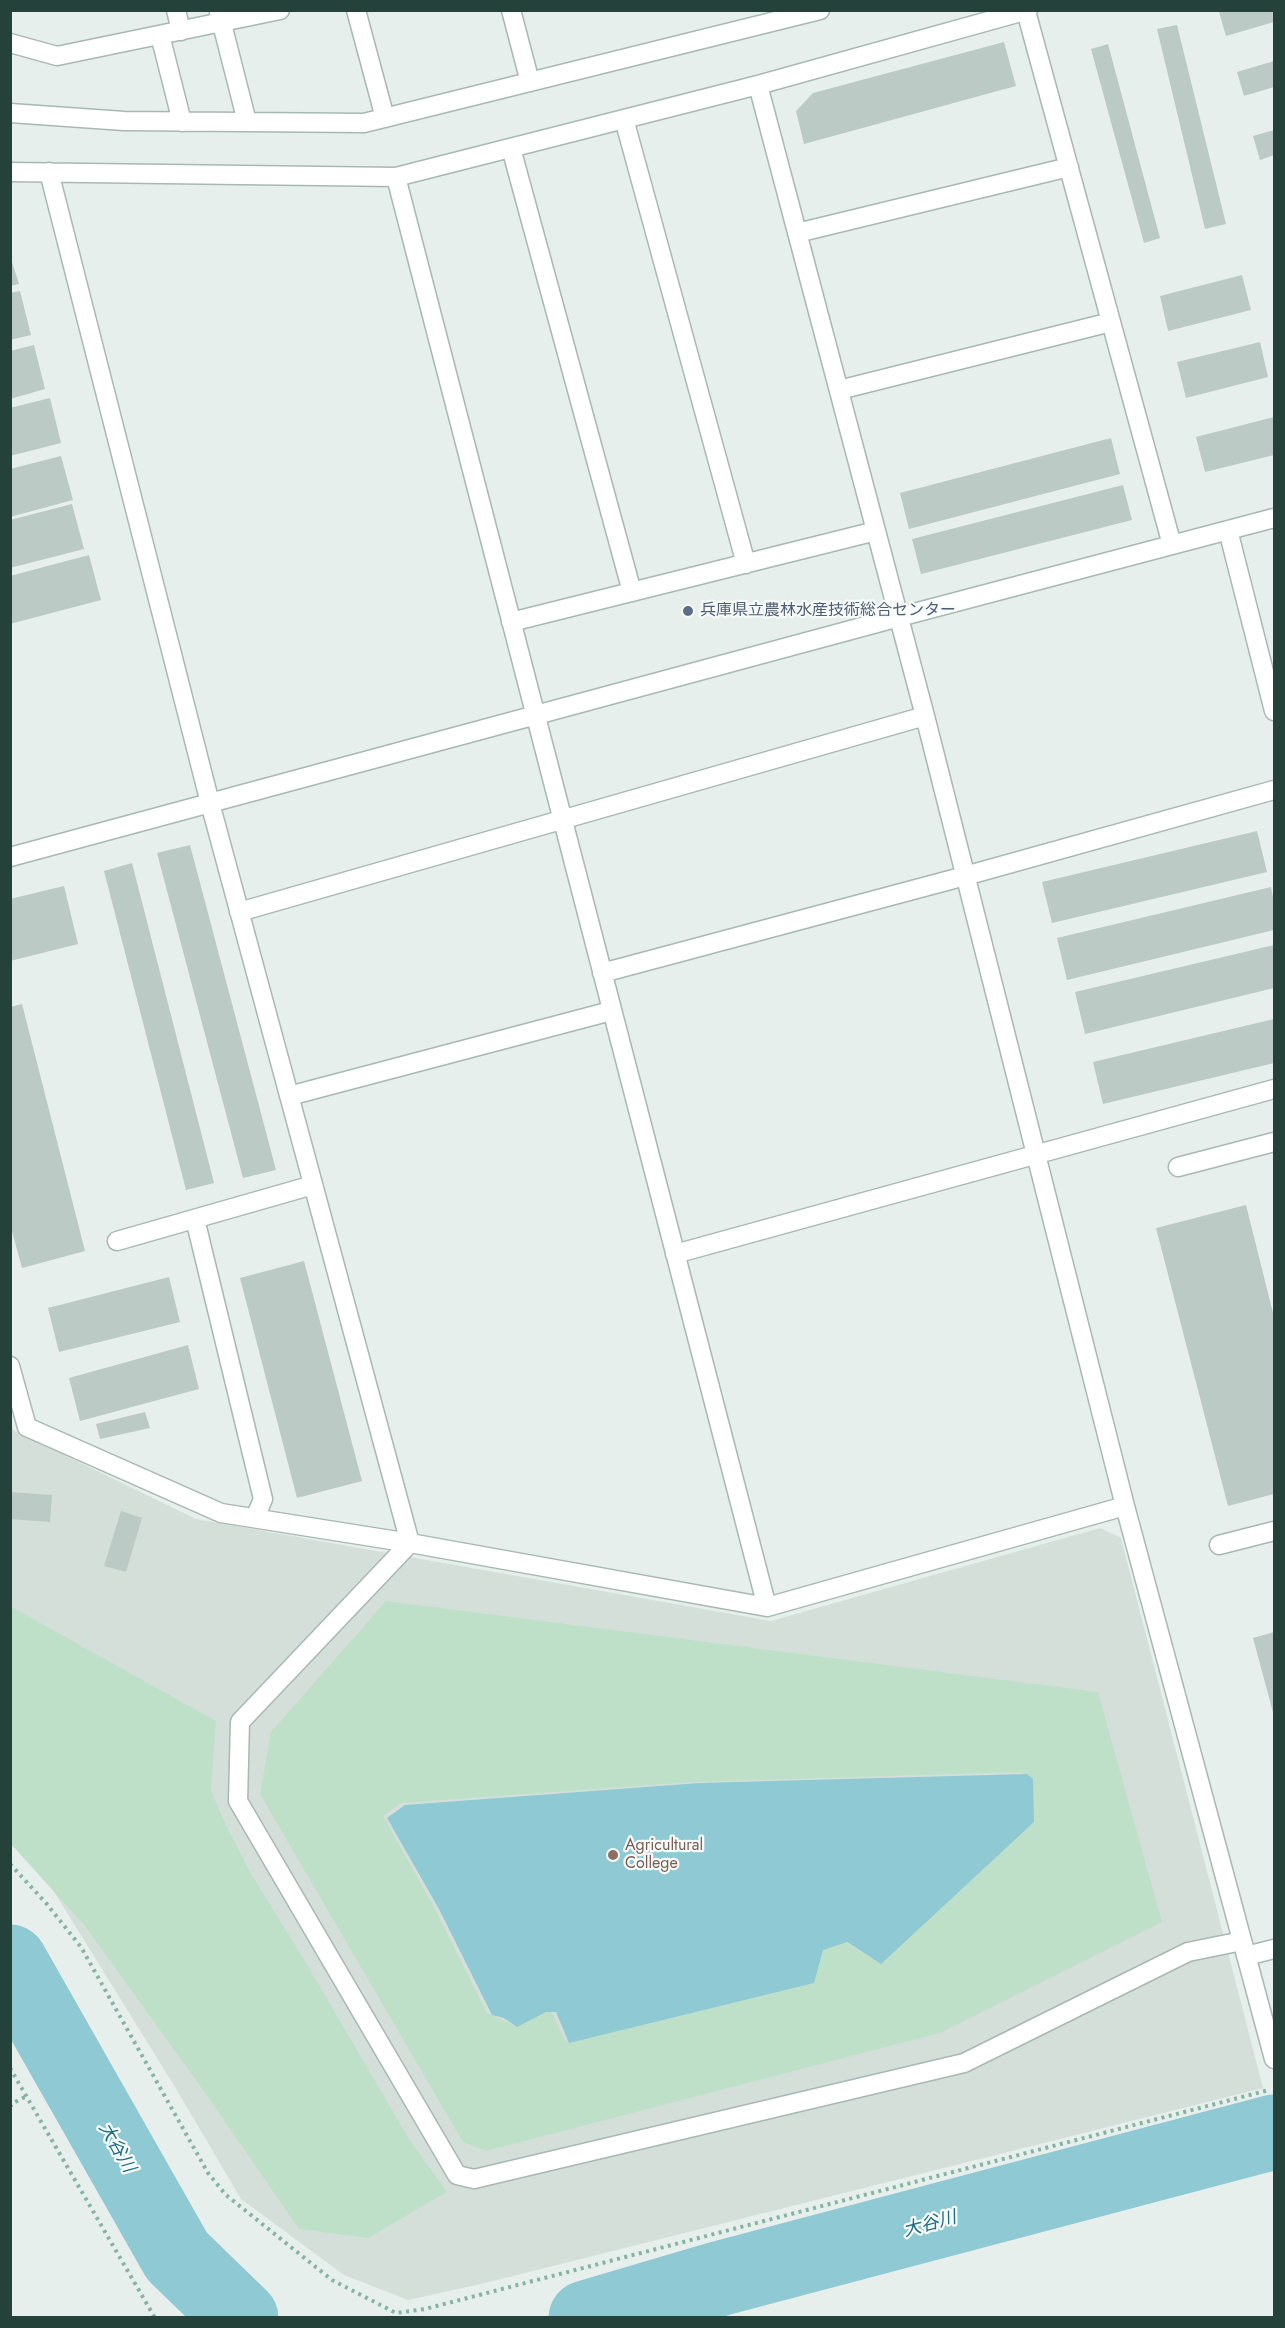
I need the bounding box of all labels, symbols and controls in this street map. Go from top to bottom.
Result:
place label: 兵庫県立農林水産技術総合センター [700,601,956,621]
marker: 兵庫県立農林水産技術総合センター [681,604,695,618]
place label: Agricultural College [625,1836,703,1874]
marker: Agricultural College [606,1848,620,1862]
water label: 大谷川 [93,2119,139,2177]
water label: 大谷川 [901,2208,959,2242]

